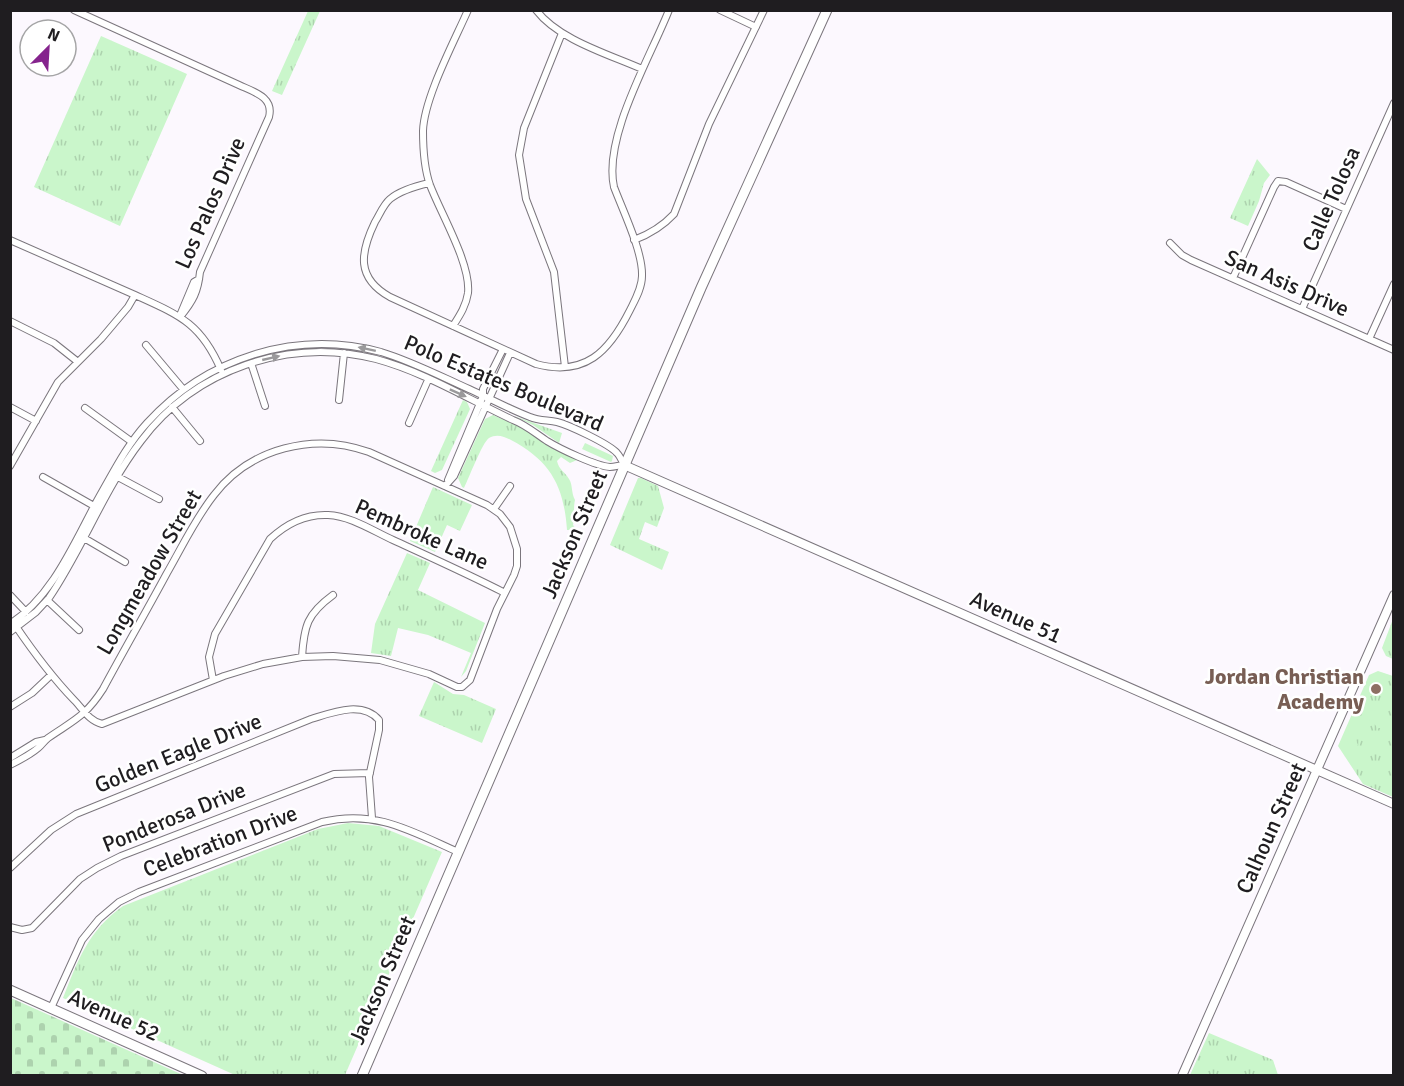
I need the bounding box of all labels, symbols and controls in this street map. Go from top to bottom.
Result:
north arrow [18,18,78,78]
text: N [45,24,63,47]
street label: Los Palos Drive [169,133,251,273]
street label: Calle Tolosa [1296,143,1366,255]
street label: San Asis Drive [1221,244,1353,322]
street label: Polo Estates Boulevard [400,329,608,437]
one-way arrow [358,344,376,354]
one-way arrow [261,353,280,362]
one-way arrow [449,388,466,397]
street label: Jackson Street [535,465,613,602]
street label: Longmeadow Street [91,484,207,660]
street label: Pembroke Lane [351,493,493,575]
street label: Avenue 51 [966,585,1066,649]
place label: Jordan Christian Academy [1205,663,1364,715]
marker: Jordan Christian Academy [1369,682,1383,696]
street label: Golden Eagle Drive [91,707,265,799]
street label: Calhoun Street [1230,758,1312,898]
street label: Ponderosa Drive [99,776,249,858]
street label: Celebration Drive [139,799,301,883]
street label: Jackson Street [343,911,421,1048]
street label: Avenue 52 [64,983,164,1047]

